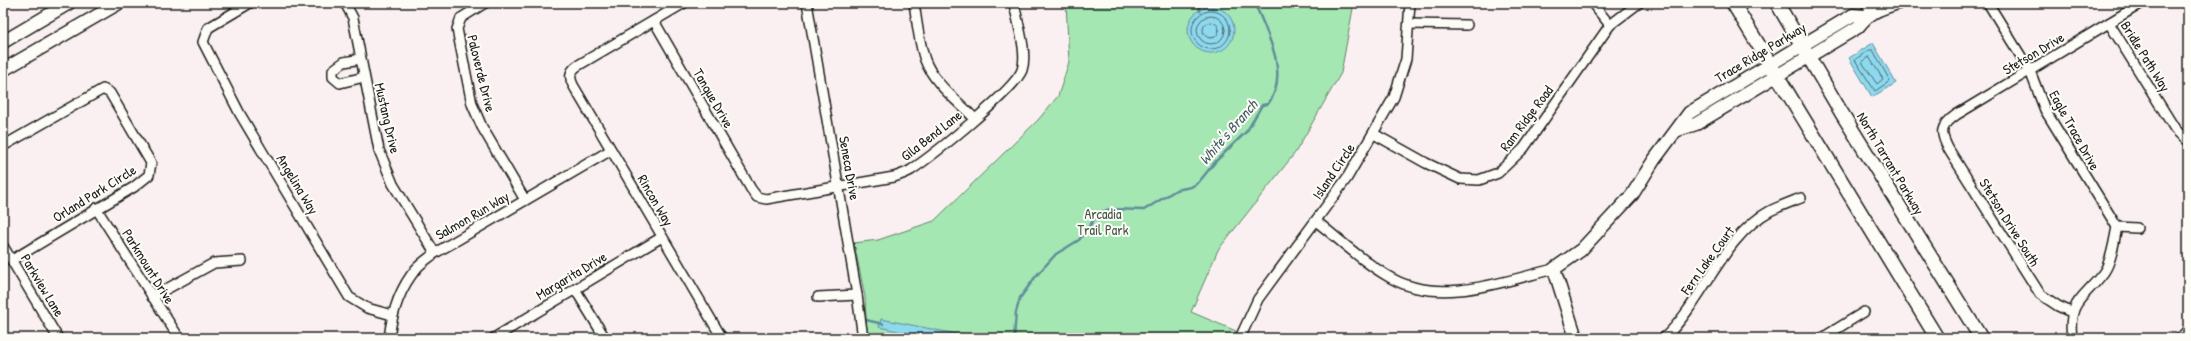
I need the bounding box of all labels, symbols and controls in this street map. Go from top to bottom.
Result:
street label: Trace Ridge Parkway [1711,17,1810,88]
street label: Bridle Path Way [2116,17,2175,95]
street label: Stetson Drive [1999,27,2068,79]
street label: Paloverde Drive [463,32,501,114]
street label: Tanque Drive [689,65,739,132]
street label: Mustang Drive [370,81,405,156]
street label: Ram Ridge Road [1495,81,1558,155]
street label: Eagle Trace Drive [2044,87,2105,174]
water label: White's Branch [1194,94,1263,169]
street label: Gila Bend Lane [897,105,966,165]
street label: North Tarrant Parkway [1852,108,1929,218]
street label: Seneca Drive [835,135,865,202]
street label: Island Circle [1307,139,1359,203]
street label: Angelina Way [272,150,323,218]
street label: Orland Park Circle [49,160,140,226]
street label: Rincon Way [633,171,678,230]
street label: Stetson Drive South [1975,174,2045,270]
street label: Salmon Run Way [432,186,513,245]
park label: Arcadia Trail Park [1078,204,1129,239]
street label: Fern Lake Court [1675,222,1738,299]
street label: Parkmount Drive [118,225,180,307]
street label: Margarita Drive [532,246,611,304]
street label: Parkview Lane [17,250,69,320]

